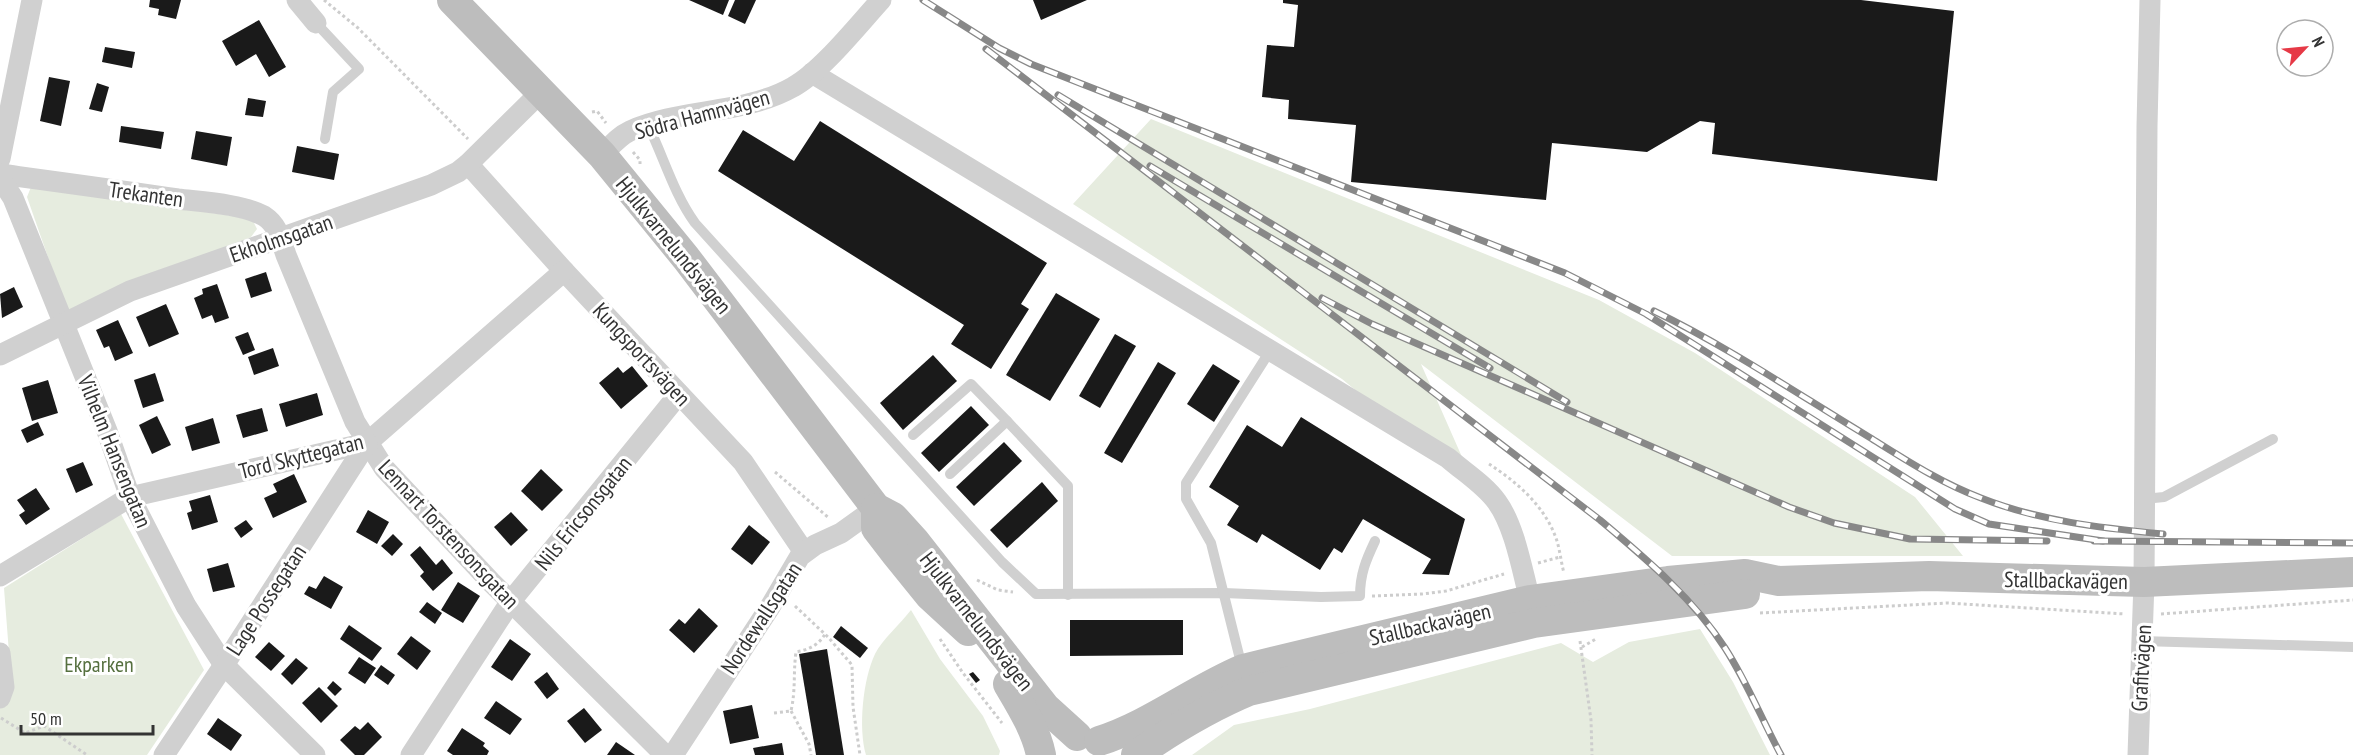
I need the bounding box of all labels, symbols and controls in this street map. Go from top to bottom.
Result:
north arrow [2275,18,2335,78]
text: N [2308,33,2329,50]
street label: Södra Hamnvägen [632,83,772,145]
street label: Hjulkvarnelundsvägen [610,171,738,319]
street label: Trekanten [107,175,185,213]
street label: Ekholmsgatan [226,207,336,269]
street label: Kungsportsvägen [587,296,697,412]
street label: Vilhelm Hansengatan [71,370,158,531]
street label: Tord Skyttegatan [236,427,366,485]
street label: Nils Ericsonsgatan [528,450,638,576]
street label: Lennart Torstensonsgatan [373,453,525,615]
street label: Lage Possegatan [220,539,312,661]
street label: Hjulkvarnelundsvägen [914,546,1040,696]
street label: Nordewallsgatan [714,557,808,679]
street label: Stallbackavägen [2004,565,2128,595]
street label: Stallbackavägen [1367,596,1493,652]
street label: Grafitvägen [2125,624,2157,712]
park label: Ekparken [64,650,134,678]
scale bar [21,698,153,736]
text: 50 m [30,707,62,730]

